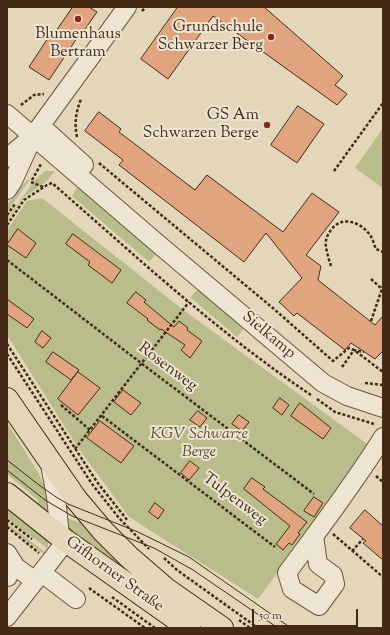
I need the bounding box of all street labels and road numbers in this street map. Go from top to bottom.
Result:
street label: Sielkamp [237,308,299,364]
street label: Rosenweg [134,339,200,397]
street label: Tulpenweg [198,470,270,530]
street label: Gifhorner Straße [61,533,167,617]

